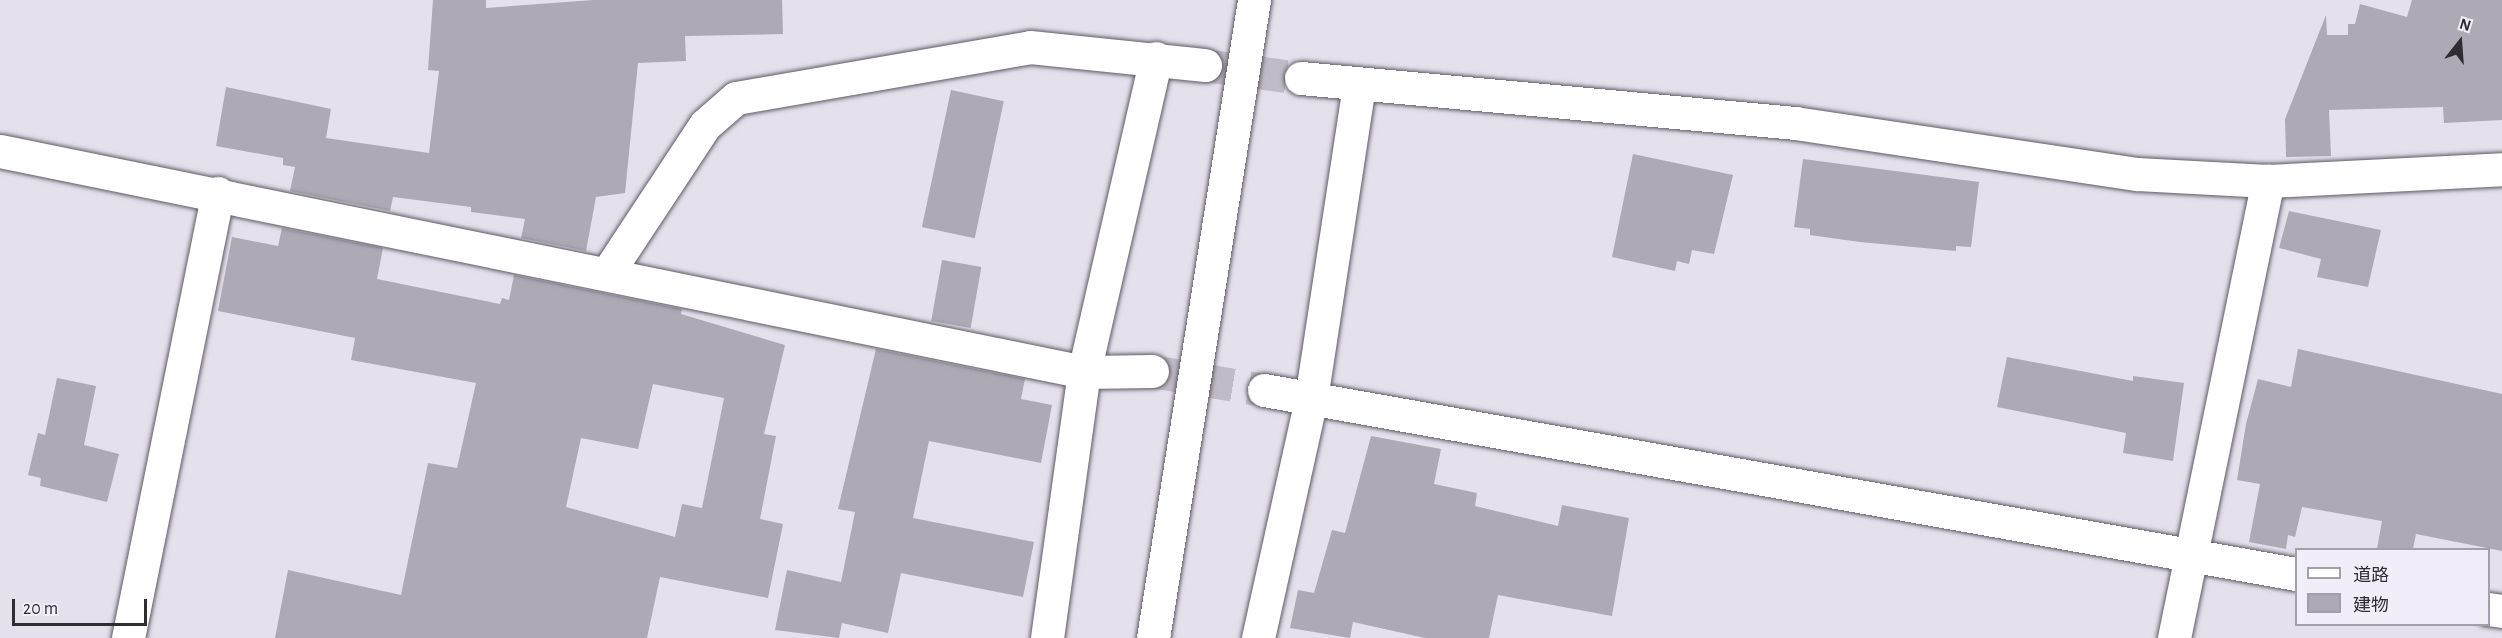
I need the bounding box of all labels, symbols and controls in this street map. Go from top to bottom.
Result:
north arrow [2430,12,2490,72]
text: N [2458,16,2473,34]
legend [2295,548,2490,626]
text: 道路 [2353,567,2389,585]
scale bar [15,587,150,625]
text: 建物 [2353,597,2389,615]
text: 20 m [23,600,58,618]

